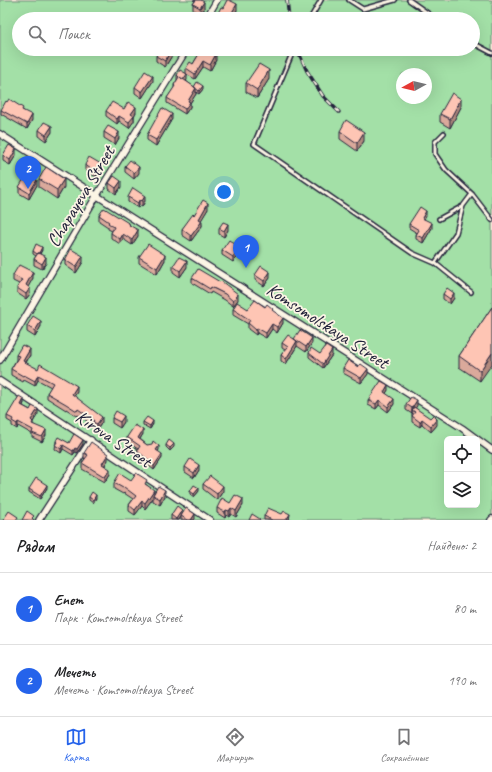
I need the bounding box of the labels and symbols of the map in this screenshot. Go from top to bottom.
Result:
north arrow [396,68,432,104]
street label: Chapayeva Street [41,140,121,251]
pin: 2 [15,156,41,189]
your location [214,182,234,202]
pin: 1 [233,235,259,268]
street label: Komsomolskaya Street [262,277,394,375]
street label: Kirova Street [71,405,157,474]

